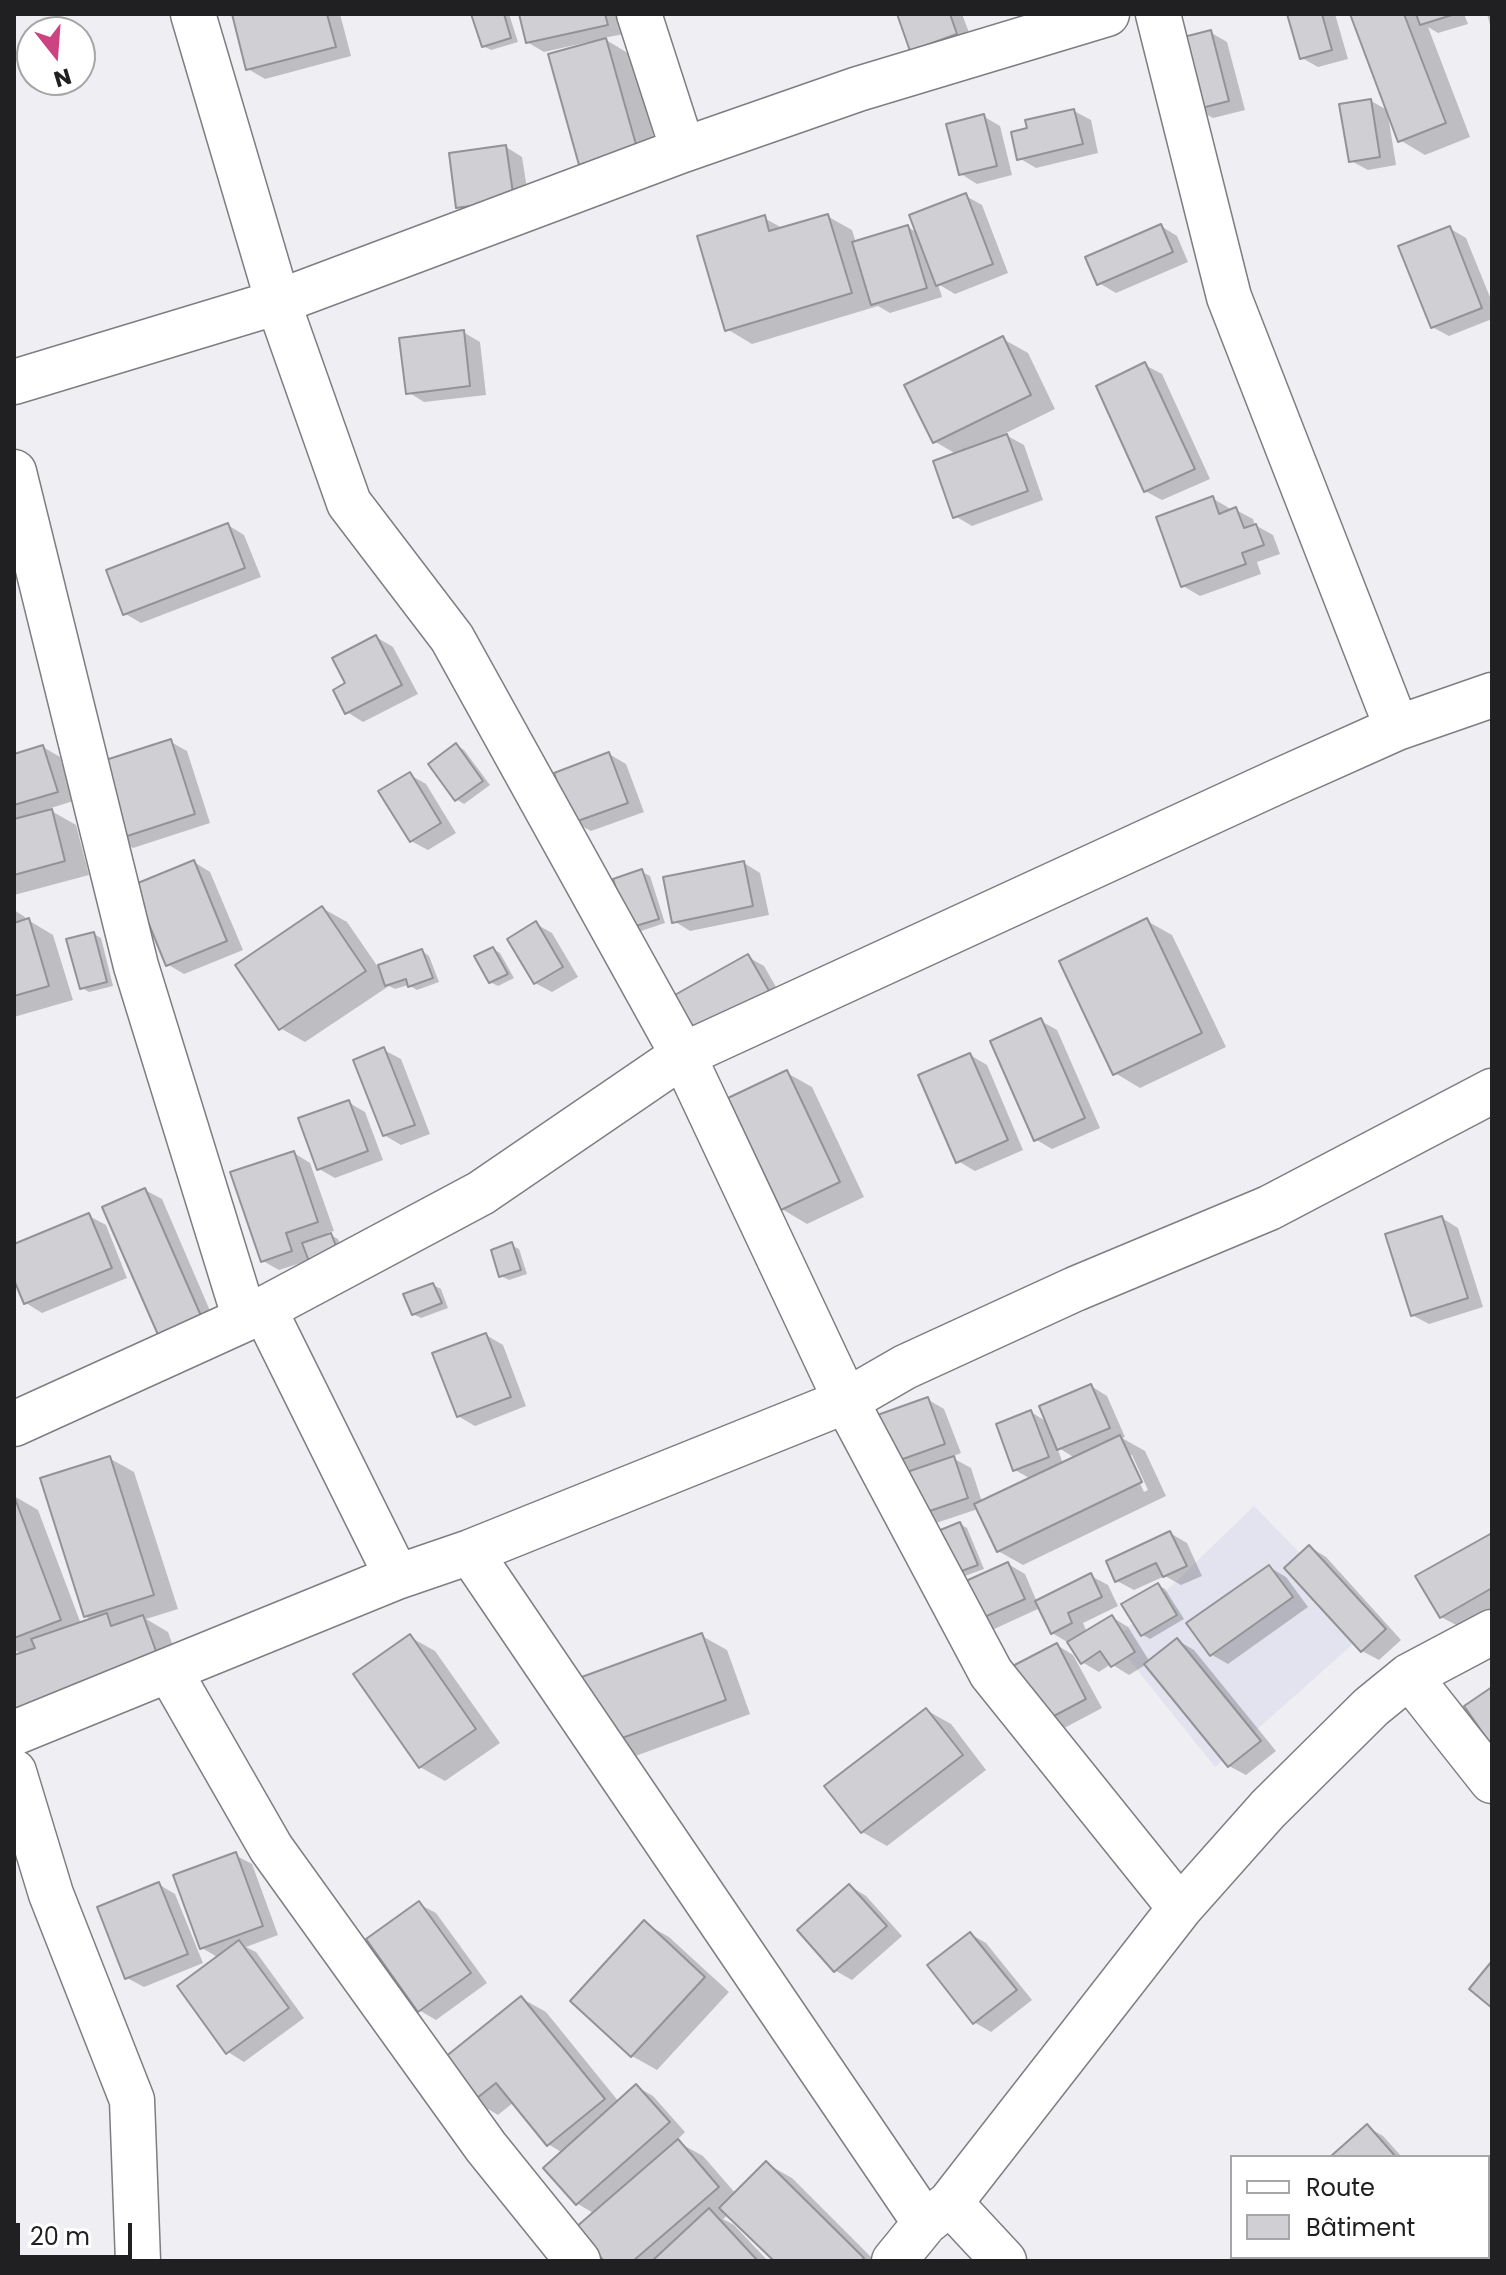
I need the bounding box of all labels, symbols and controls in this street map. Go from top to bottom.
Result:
north arrow [16,16,96,96]
text: N [50,60,75,95]
legend [1230,2155,1490,2259]
text: Route [1306,2171,1375,2204]
scale bar [20,2207,136,2257]
text: Bâtiment [1306,2211,1415,2244]
text: 20 m [30,2220,90,2253]

